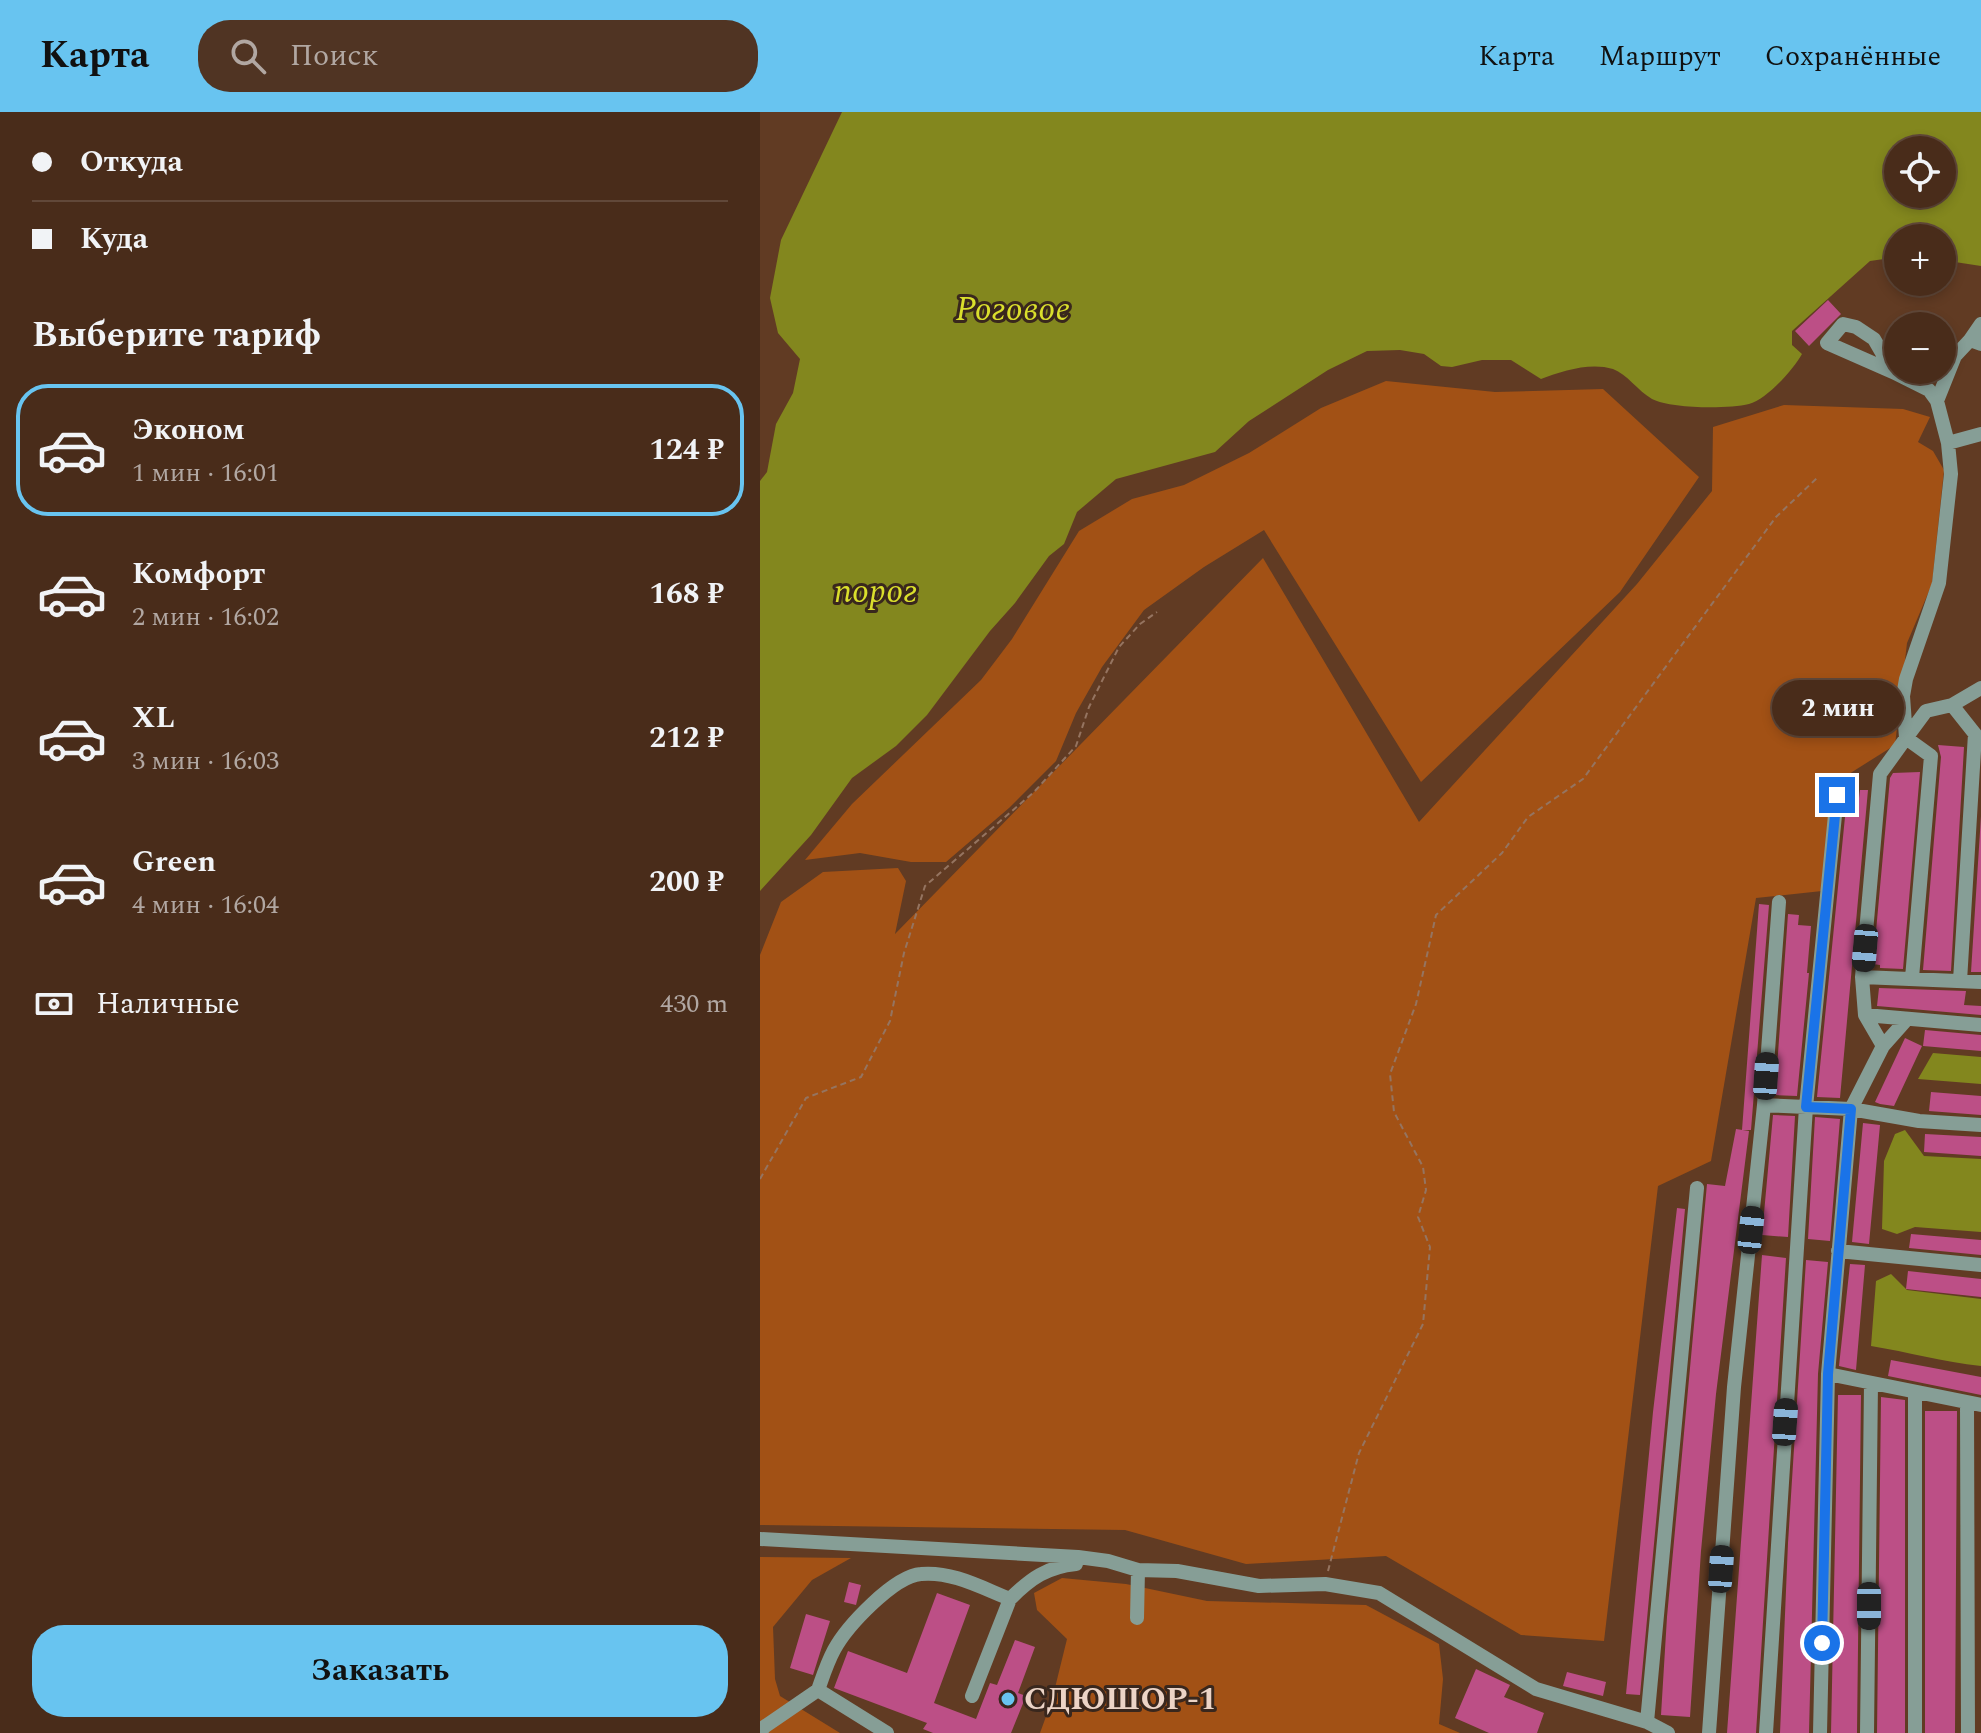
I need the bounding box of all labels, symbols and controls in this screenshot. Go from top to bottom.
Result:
search box [198,20,758,92]
text: Карта [40,27,150,85]
text: Поиск [290,33,378,79]
icon: search [226,34,270,78]
text: Карта [1478,35,1555,78]
text: Маршрут [1599,35,1721,78]
text: Сохранённые [1765,35,1941,78]
map controls [1884,136,1956,384]
button: locate [1884,136,1956,208]
text: Откуда [80,139,183,185]
text: Куда [80,216,148,262]
button: + [1884,224,1956,296]
water label: Роговое [956,284,1070,336]
text: Выберите тариф [32,308,321,363]
button: − [1884,312,1956,384]
text: Эконом [132,407,245,453]
icon: car [36,414,108,486]
text: 124 ₽ [649,427,724,473]
text: 1 мин · 16:01 [132,453,279,493]
text: Комфорт [132,551,265,597]
icon: car [36,558,108,630]
water label: порог [834,566,918,618]
text: 168 ₽ [649,571,724,617]
text: 2 мин · 16:02 [132,597,279,637]
callout: 2 мин [1771,679,1903,735]
text: 2 мин [1801,688,1875,728]
text: XL [132,695,175,741]
icon: car [36,702,108,774]
text: 212 ₽ [649,715,724,761]
text: 3 мин · 16:03 [132,741,279,781]
route end [1819,777,1855,813]
text: Green [132,839,216,885]
icon: car [36,846,108,918]
text: 200 ₽ [649,859,724,905]
text: 4 мин · 16:04 [132,885,279,925]
car [1851,923,1879,973]
text: Наличные [96,981,240,1027]
icon: cash [32,982,76,1026]
text: 430 m [660,984,728,1024]
car [1752,1051,1780,1101]
car [1737,1205,1765,1255]
car [1771,1397,1799,1447]
car [1707,1544,1735,1594]
car [1857,1582,1881,1630]
button: Заказать [32,1625,728,1717]
route start [1804,1625,1840,1661]
place label: СДЮШОР-1 [1024,1675,1217,1724]
marker: СДЮШОР-1 [999,1690,1017,1708]

